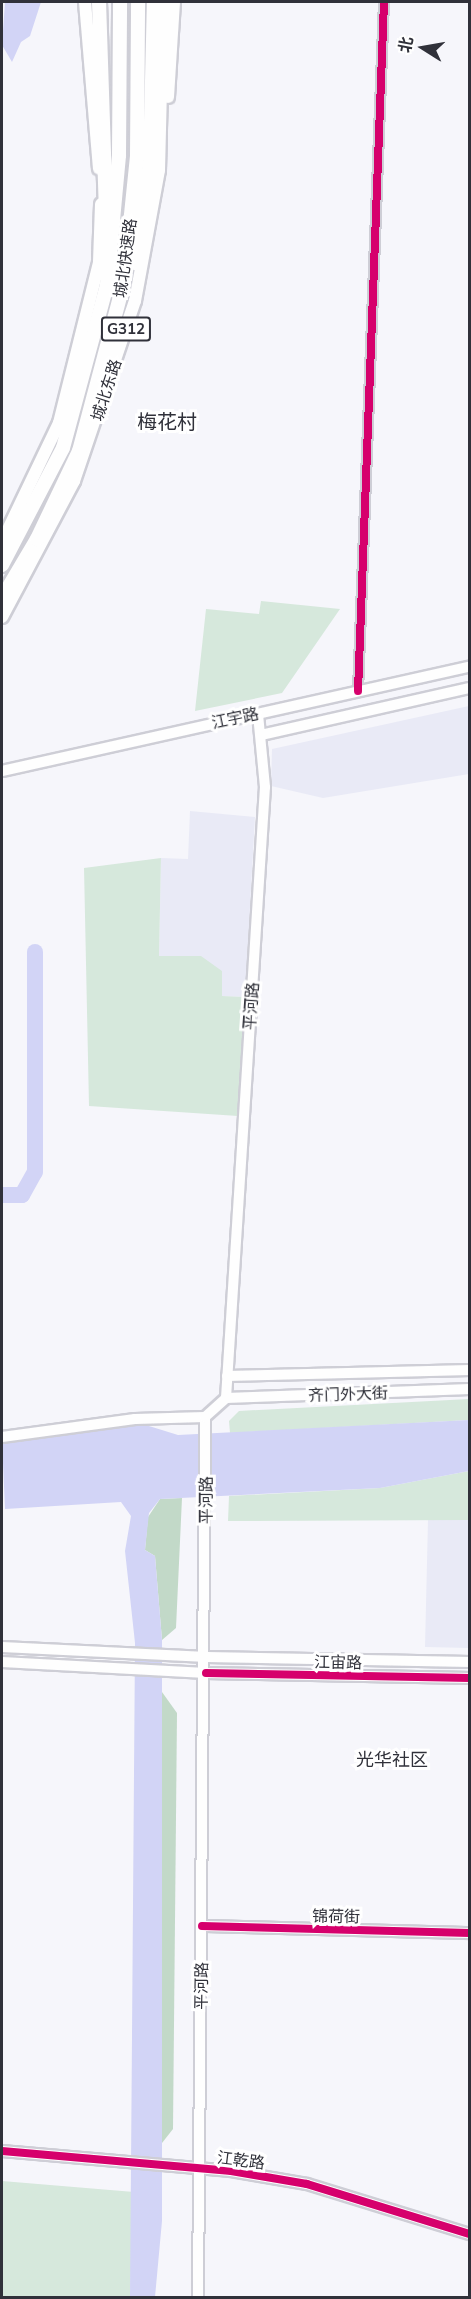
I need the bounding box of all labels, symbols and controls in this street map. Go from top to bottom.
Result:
north arrow [393,18,453,78]
text: 北 [394,35,417,54]
street label: 城北快速路 [110,217,140,299]
road number: G312 [100,317,152,341]
street label: 城北东路 [87,357,125,423]
district label: 梅花村 [137,409,197,433]
street label: 江宇路 [210,704,260,732]
street label: 平河路 [240,981,262,1031]
street label: 齐门外大街 [308,1383,388,1405]
street label: 平河路 [196,1476,216,1524]
street label: 江宙路 [314,1652,362,1672]
district label: 光华社区 [356,1749,428,1771]
street label: 锦荷街 [312,1906,360,1926]
street label: 平河路 [191,1962,211,2010]
street label: 江乾路 [216,2148,266,2172]

